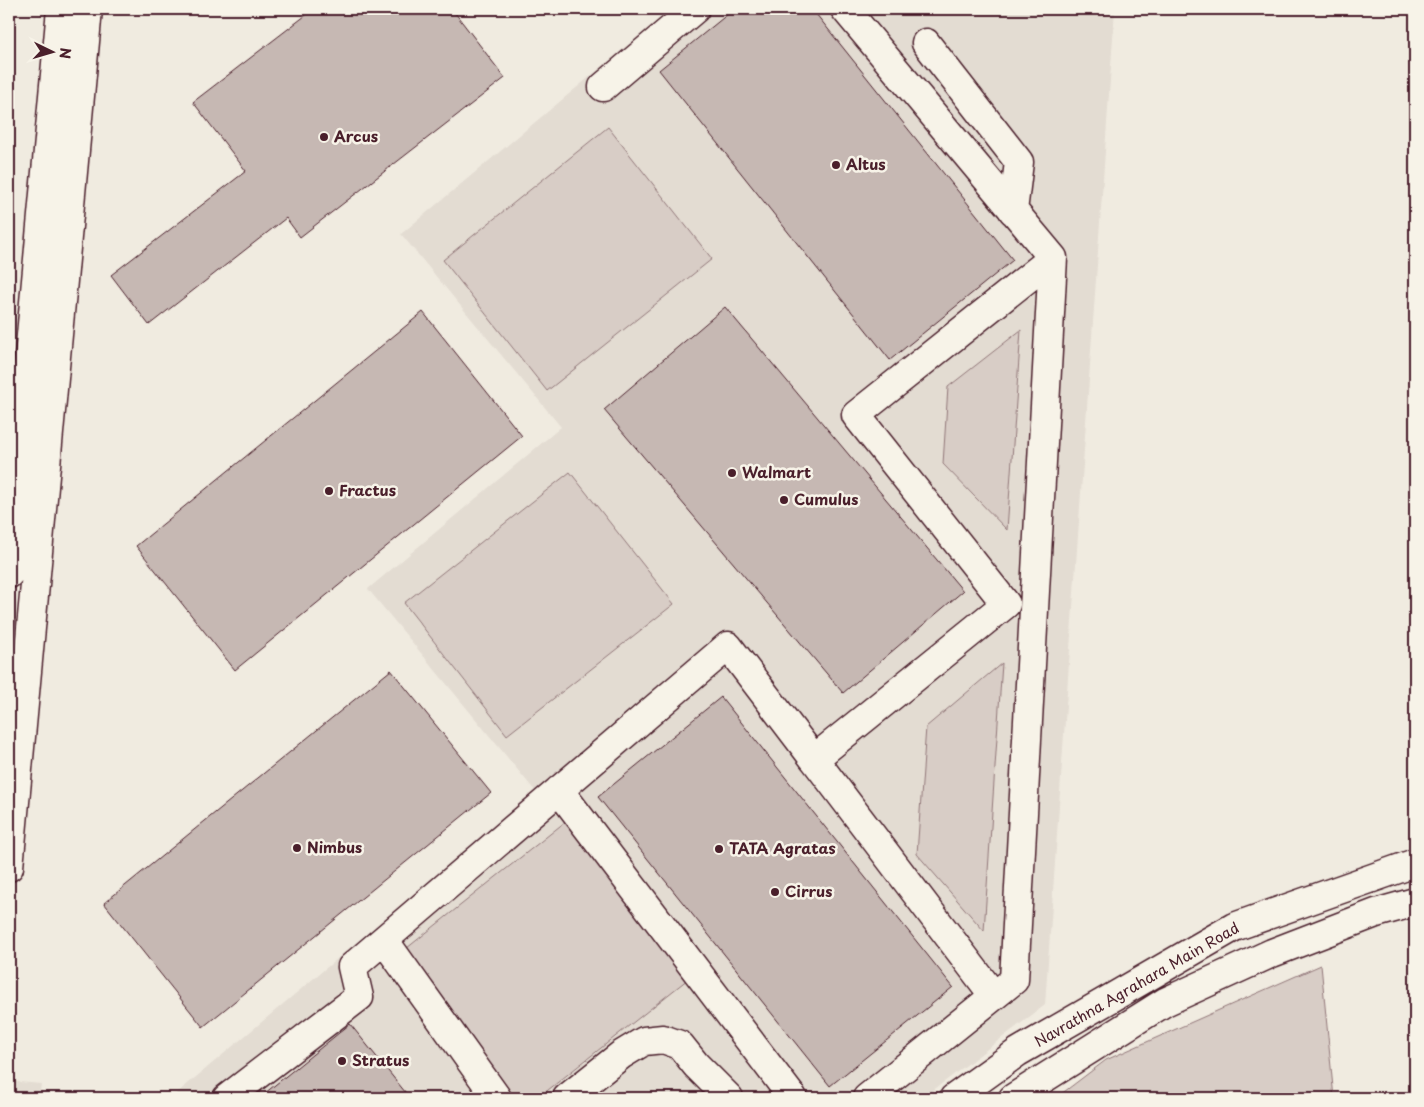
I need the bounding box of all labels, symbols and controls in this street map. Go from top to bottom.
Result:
north arrow [28,28,78,78]
text: N [55,47,76,60]
place label: Arcus [334,124,378,147]
marker: Arcus [318,131,330,143]
place label: Altus [846,152,886,175]
marker: Altus [830,159,842,171]
place label: Walmart [742,460,811,483]
marker: Walmart [726,467,738,479]
place label: Fractus [339,478,396,501]
marker: Fractus [323,485,335,497]
place label: Cumulus [794,487,858,510]
marker: Cumulus [778,494,790,506]
place label: Nimbus [307,835,362,858]
place label: TATA Agratas [729,836,836,859]
marker: Nimbus [291,842,303,854]
marker: TATA Agratas [713,843,725,855]
place label: Cirrus [785,879,832,902]
marker: Cirrus [769,886,781,898]
street label: Navrathna Agrahara Main Road [1030,915,1243,1052]
place label: Stratus [352,1048,409,1071]
marker: Stratus [336,1055,348,1067]

